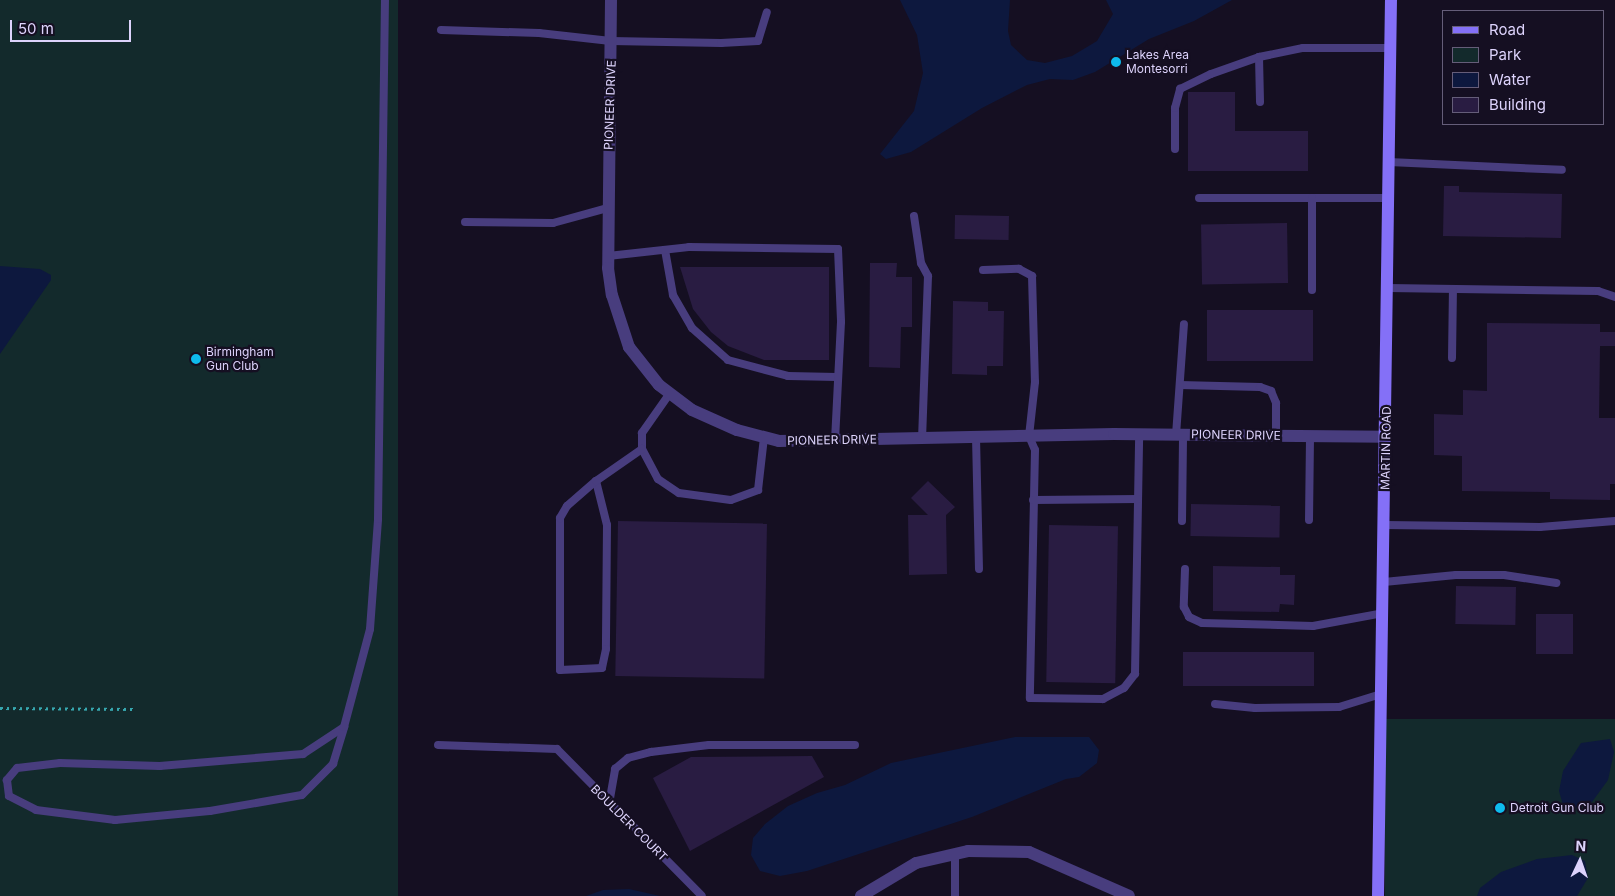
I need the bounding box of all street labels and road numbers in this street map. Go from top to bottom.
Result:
street label: PIONEER DRIVE [601,60,619,150]
street label: MARTIN ROAD [1378,406,1394,490]
street label: PIONEER DRIVE [1191,427,1281,443]
street label: PIONEER DRIVE [787,432,877,448]
street label: BOULDER COURT [588,782,670,864]

